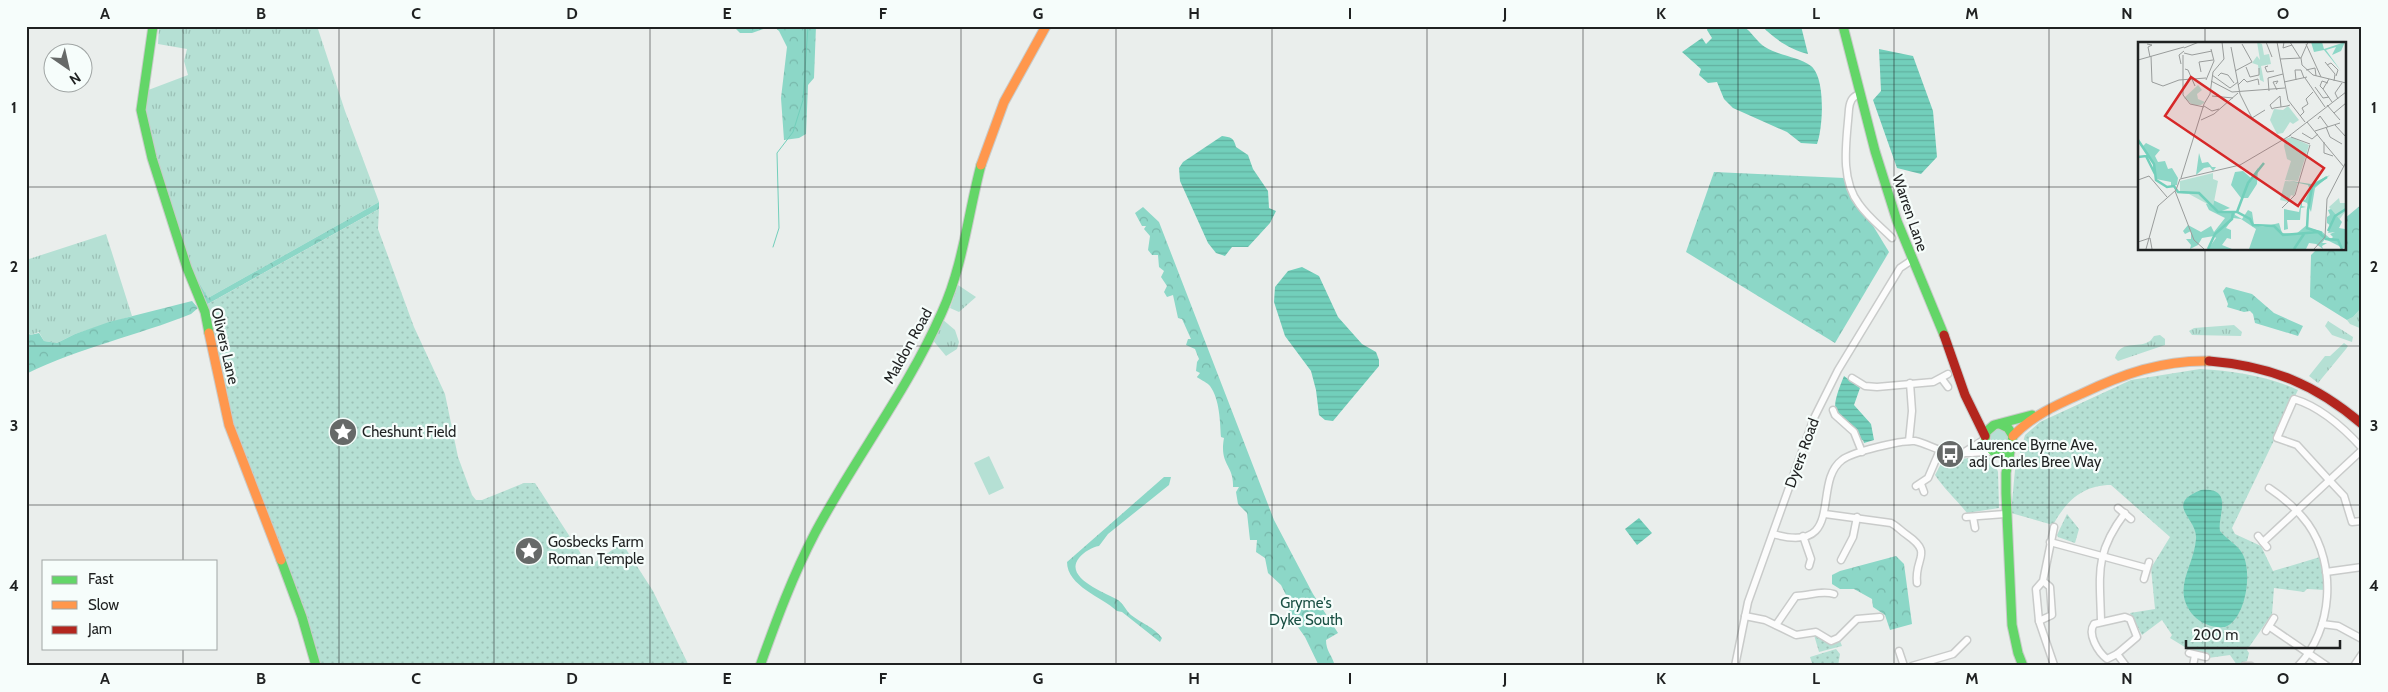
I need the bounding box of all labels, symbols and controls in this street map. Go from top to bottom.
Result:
text: A [100,4,110,23]
text: B [256,4,266,23]
text: C [411,4,421,23]
text: D [566,4,578,23]
text: E [722,4,732,23]
text: F [879,4,888,23]
text: G [1033,4,1043,23]
text: H [1188,4,1200,23]
text: I [1348,4,1352,23]
text: J [1502,4,1507,23]
text: K [1656,4,1666,23]
text: L [1812,4,1820,23]
text: M [1965,4,1979,23]
text: N [2121,4,2133,23]
text: O [2277,4,2289,23]
north arrow [42,42,92,92]
inset map [2138,42,2346,250]
text: N [66,69,84,89]
text: 1 [11,98,17,117]
text: 1 [2371,98,2377,117]
street label: Warren Lane [1888,172,1932,254]
text: 2 [10,257,18,276]
text: 2 [2370,257,2378,276]
street label: Maldon Road [880,305,936,387]
street label: Olivers Lane [207,306,243,386]
text: 3 [10,416,18,435]
street label: Dyers Road [1781,416,1823,490]
text: 3 [2370,416,2378,435]
place icon: Cheshunt Field [328,417,358,447]
place label: Cheshunt Field [362,423,456,441]
place label: Laurence Byrne Ave, adj Charles Bree Way [1969,436,2102,471]
bus stop icon: Laurence Byrne Ave, adj Charles Bree Way [1935,439,1965,469]
place label: Gosbecks Farm Roman Temple [548,533,645,568]
place icon: Gosbecks Farm Roman Temple [514,536,544,566]
legend [42,560,218,650]
text: Fast [88,570,113,588]
text: 4 [9,576,19,595]
text: 4 [2369,576,2379,595]
park label: Gryme's Dyke South [1269,594,1343,629]
text: Slow [88,596,119,614]
scale bar [2186,617,2339,649]
text: Jam [87,620,112,638]
text: 200 m [2193,626,2238,644]
text: A [100,669,110,688]
text: B [256,669,266,688]
text: C [411,669,421,688]
text: D [566,669,578,688]
text: E [722,669,732,688]
text: F [879,669,888,688]
text: G [1033,669,1043,688]
text: H [1188,669,1200,688]
text: I [1348,669,1352,688]
text: J [1502,669,1507,688]
text: K [1656,669,1666,688]
text: L [1812,669,1820,688]
text: M [1965,669,1979,688]
text: N [2121,669,2133,688]
text: O [2277,669,2289,688]

